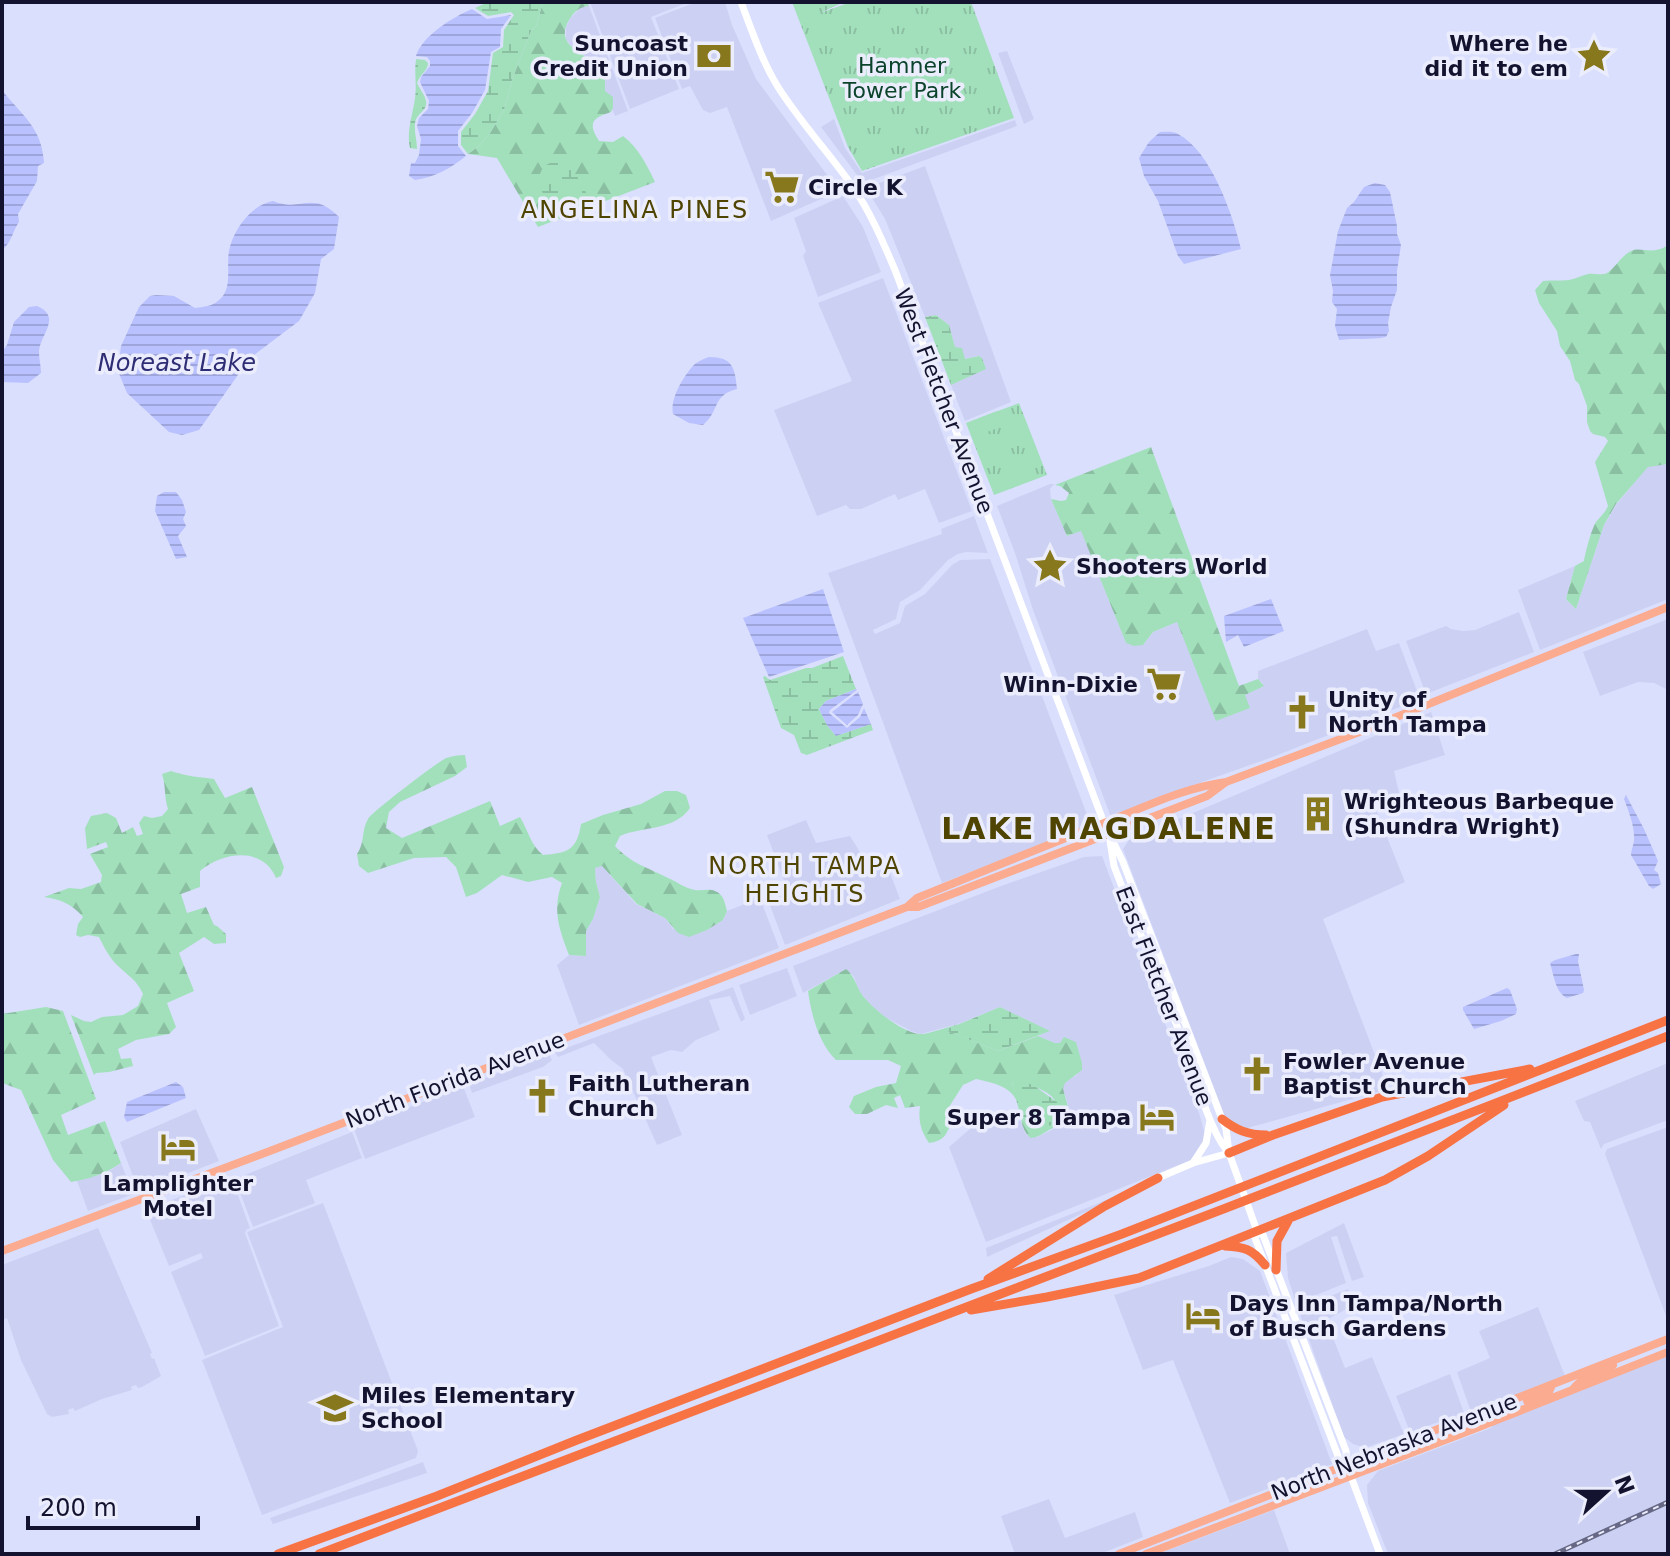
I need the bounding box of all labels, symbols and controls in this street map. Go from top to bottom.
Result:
place label: Suncoast Credit Union [533,31,688,81]
place label: Where he did it to em [1424,31,1568,81]
bank icon: Suncoast Credit Union [695,37,733,75]
place icon: Where he did it to em [1575,37,1613,75]
park label: Hamner Tower Park [842,53,961,103]
supermarket icon: Circle K [763,168,801,206]
place label: Circle K [808,175,904,200]
district label: ANGELINA PINES [521,196,749,224]
street label: West Fletcher Avenue [889,285,999,517]
water label: Noreast Lake [98,349,256,377]
place icon: Shooters World [1031,547,1069,585]
place label: Shooters World [1076,554,1268,579]
supermarket icon: Winn-Dixie [1145,665,1183,703]
place label: Winn-Dixie [1003,672,1138,697]
place label: Unity of North Tampa [1328,687,1487,737]
church icon: Unity of North Tampa [1283,693,1321,731]
place label: Wrighteous Barbeque (Shundra Wright) [1344,789,1614,839]
building icon: Wrighteous Barbeque (Shundra Wright) [1299,795,1337,833]
district label: LAKE MAGDALENE [941,811,1277,846]
district label: NORTH TAMPA HEIGHTS [708,852,902,908]
street label: East Fletcher Avenue [1111,883,1217,1109]
street label: North Florida Avenue [342,1027,568,1133]
place label: Fowler Avenue Baptist Church [1283,1049,1467,1099]
church icon: Fowler Avenue Baptist Church [1238,1055,1276,1093]
place label: Faith Lutheran Church [568,1071,750,1121]
church icon: Faith Lutheran Church [523,1077,561,1115]
hotel icon: Super 8 Tampa [1138,1098,1176,1136]
place label: Super 8 Tampa [947,1105,1131,1130]
hotel icon: Lamplighter Motel [159,1128,197,1166]
place label: Lamplighter Motel [103,1171,253,1221]
place label: Days Inn Tampa/North of Busch Gardens [1229,1291,1503,1341]
hotel icon: Days Inn Tampa/North of Busch Gardens [1184,1297,1222,1335]
place label: Miles Elementary School [361,1383,575,1433]
school or university icon: Miles Elementary School [316,1389,354,1427]
street label: North Nebraska Avenue [1268,1389,1520,1505]
north arrow [1566,1452,1646,1532]
text: N [1609,1472,1639,1498]
scale bar [28,1480,198,1530]
text: 200 m [40,1494,117,1522]

